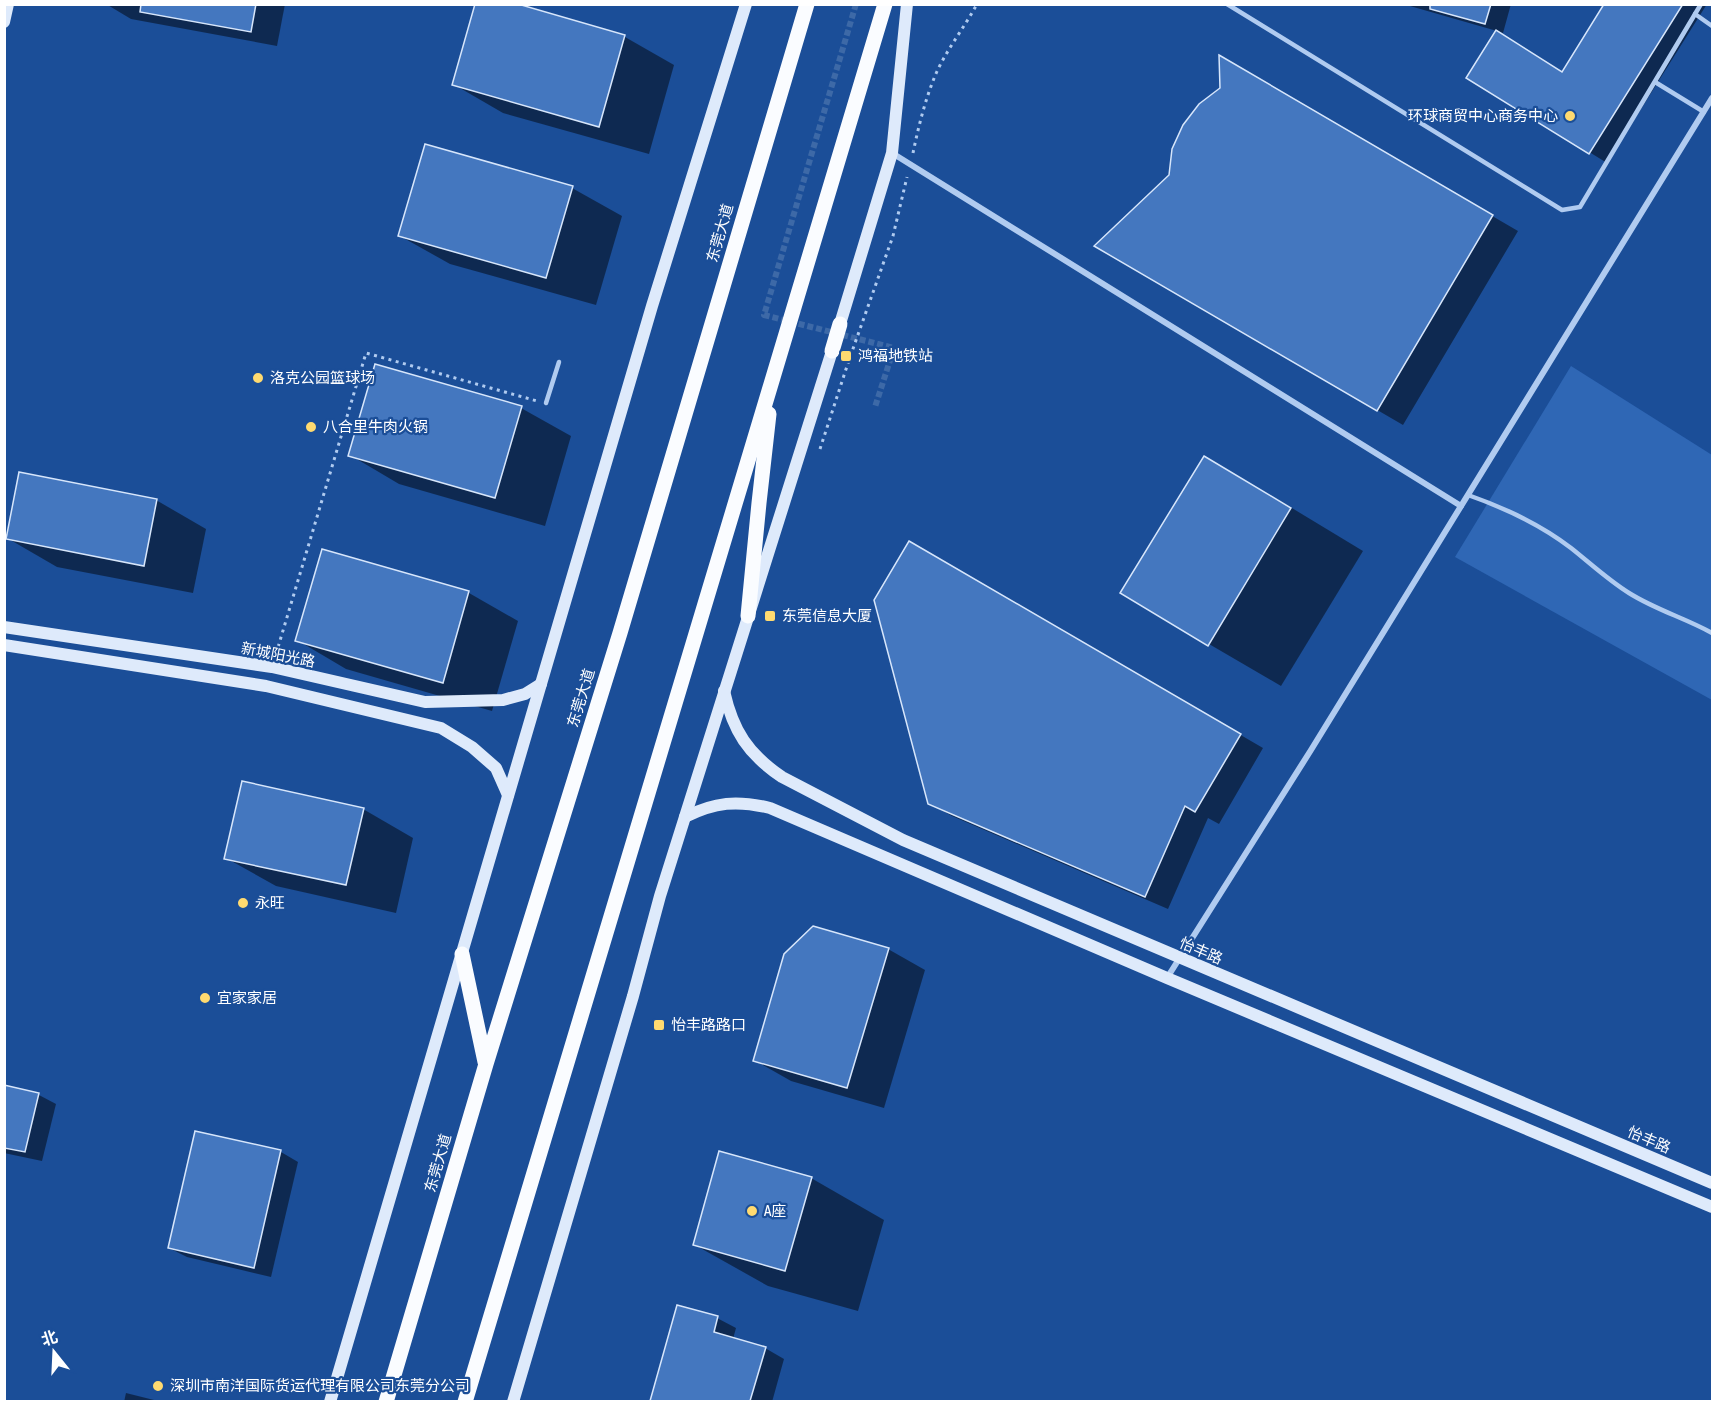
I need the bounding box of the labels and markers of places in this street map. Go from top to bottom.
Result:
place label: 环球商贸中心商务中心 [1408,107,1558,124]
marker: 环球商贸中心商务中心 [1563,109,1577,123]
place label: 鸿福地铁站 [858,347,933,364]
marker: 鸿福地铁站 [839,349,853,363]
place label: 洛克公园篮球场 [270,369,375,386]
marker: 洛克公园篮球场 [251,371,265,385]
place label: 八合里牛肉火锅 [323,418,428,435]
marker: 八合里牛肉火锅 [304,420,318,434]
place label: 东莞信息大厦 [782,607,872,624]
marker: 东莞信息大厦 [763,609,777,623]
place label: 永旺 [255,894,285,911]
marker: 永旺 [236,896,250,910]
place label: 宜家家居 [217,989,277,1006]
marker: 宜家家居 [198,991,212,1005]
place label: 怡丰路路口 [671,1016,746,1033]
marker: 怡丰路路口 [652,1018,666,1032]
place label: A座 [764,1202,786,1219]
marker: A座 [745,1204,759,1218]
place label: 深圳市南洋国际货运代理有限公司东莞分公司 [170,1377,470,1394]
marker: 深圳市南洋国际货运代理有限公司东莞分公司 [151,1379,165,1393]

